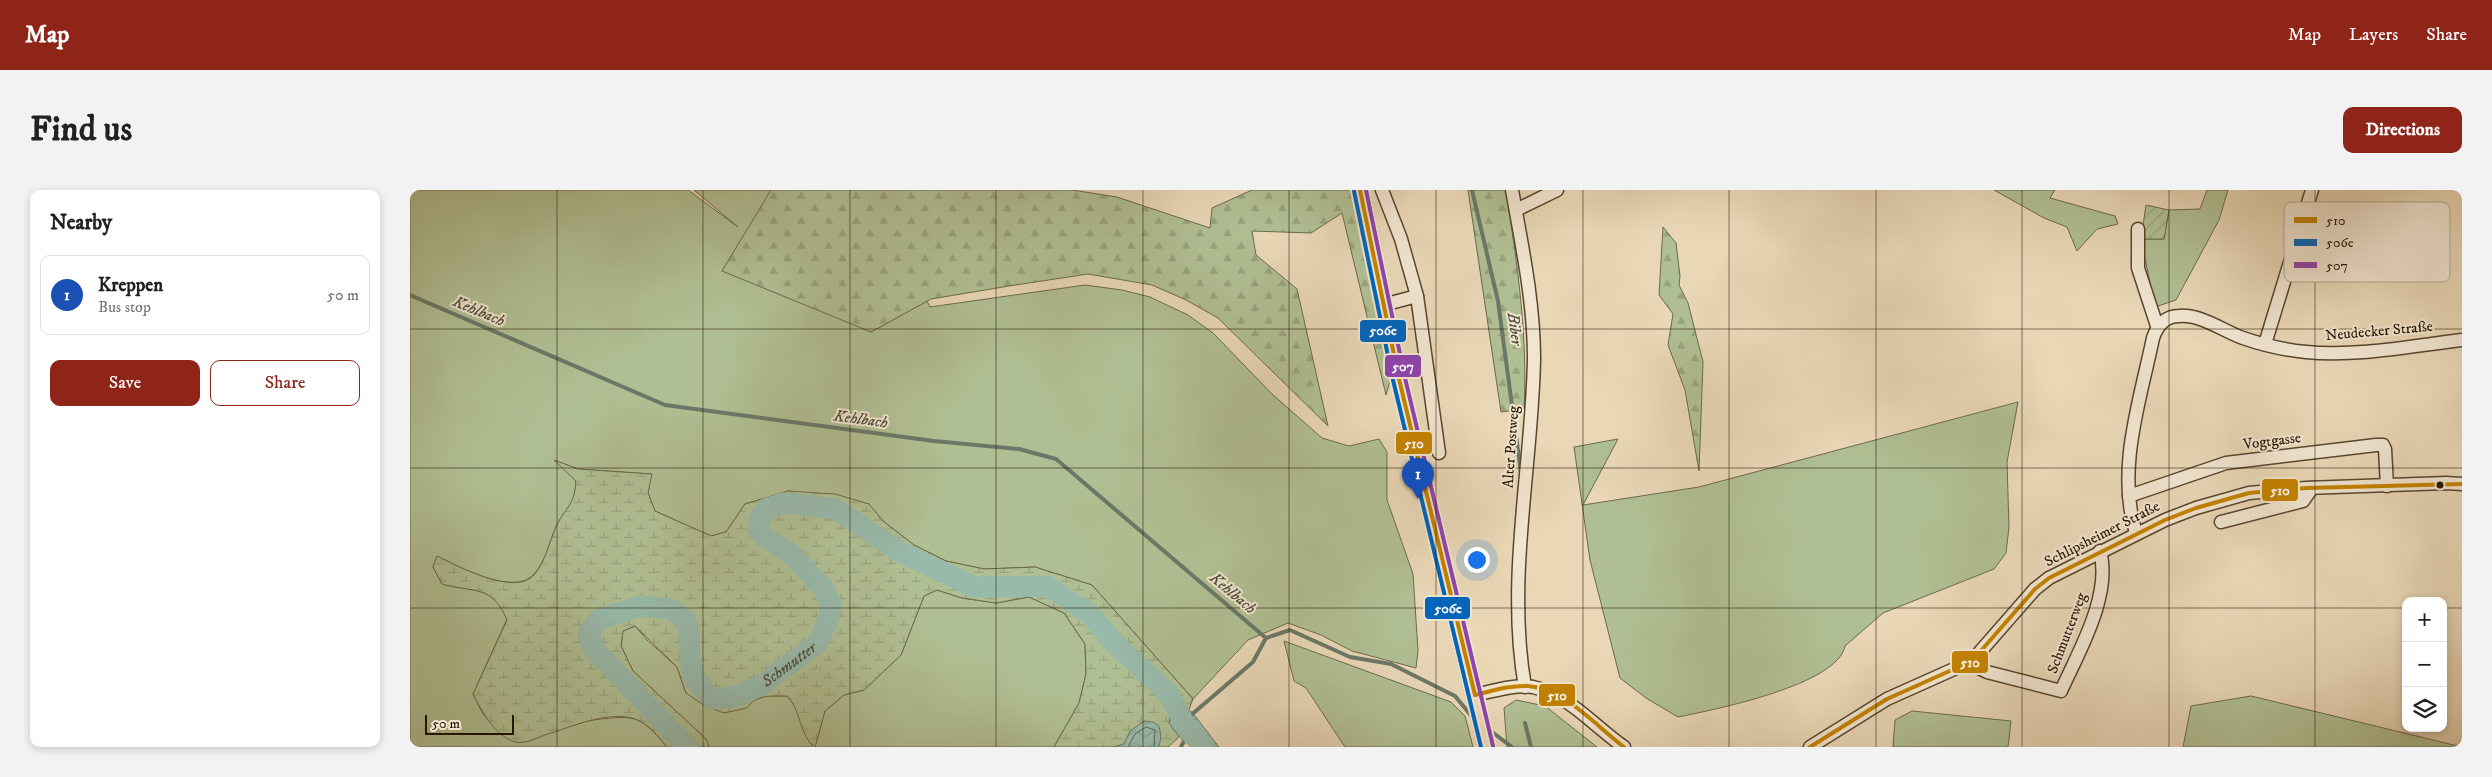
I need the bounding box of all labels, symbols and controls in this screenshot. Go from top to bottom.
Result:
text: Map [25,20,69,50]
text: Map [2288,24,2321,46]
text: Layers [2349,24,2398,46]
text: Share [2426,24,2467,46]
button: Directions [2343,107,2462,153]
text: Find us [30,108,132,152]
legend [2284,202,2450,282]
text: Nearby [50,210,112,236]
text: 510 [2326,212,2346,230]
text: 506e [2326,234,2354,252]
text: 507 [2326,257,2348,275]
text: Kreppen [98,274,163,297]
text: 1 [64,285,70,305]
text: 50 m [327,285,359,305]
water label: Kehlbach [449,291,508,331]
text: Bus stop [98,297,151,317]
water label: Biber [1503,311,1527,348]
street label: Neudecker Straße [2324,317,2434,345]
line badge: 506e [1359,319,1407,343]
text: 506e [1368,322,1397,340]
line badge: 507 [1384,354,1422,378]
text: 507 [1391,358,1414,376]
button: Save [50,360,200,406]
button: Share [210,360,360,406]
water label: Kehlbach [832,405,889,433]
street label: Alter Postweg [1499,405,1523,489]
street label: Vogtgasse [2241,428,2302,454]
line badge: 510 [1395,431,1433,455]
text: 510 [1403,435,1424,453]
pin: 1 [1402,458,1434,499]
line badge: 510 [2261,478,2299,502]
unlabelled marker [2435,480,2445,490]
text: 510 [2269,482,2290,500]
street label: Schlipsheimer Straße [2041,497,2163,571]
your location [1464,547,1490,573]
water label: Kehlbach [1205,567,1260,618]
street label: Schmutterweg [2043,589,2091,676]
line badge: 506e [1424,596,1471,620]
map controls [2402,597,2447,732]
button: + [2402,597,2447,642]
text: 506e [1433,600,1462,618]
water label: Schmutter [757,637,821,692]
button: − [2402,642,2447,687]
line badge: 510 [1951,650,1989,674]
text: 510 [1959,654,1980,672]
line badge: 510 [1538,683,1576,707]
text: 510 [1546,687,1567,705]
button: layers [2402,687,2447,732]
scale bar [425,712,514,735]
text: 50 m [432,715,460,733]

